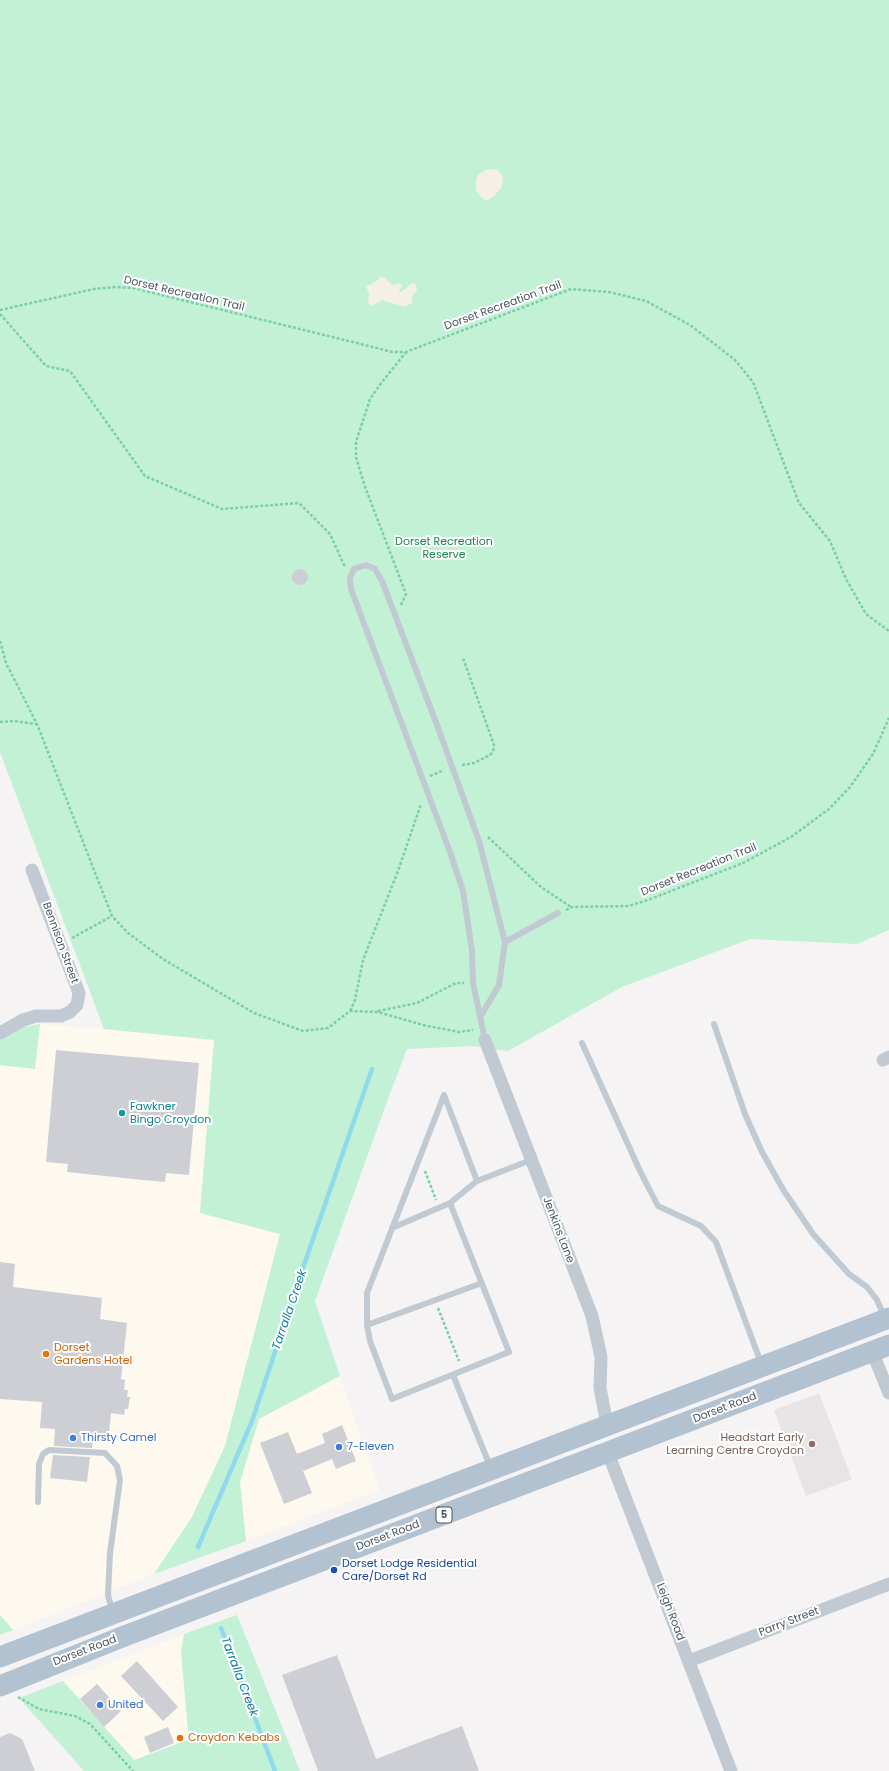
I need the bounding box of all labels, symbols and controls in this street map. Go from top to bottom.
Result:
street label: Dorset Recreation Trail [122,274,246,314]
street label: Dorset Recreation Trail [443,279,563,333]
park label: Dorset Recreation Reserve [395,535,493,561]
street label: Dorset Recreation Trail [639,841,759,899]
street label: Bennison Street [39,901,81,985]
place label: Fawkner Bingo Croydon [130,1100,211,1126]
marker: Fawkner Bingo Croydon [117,1108,127,1118]
street label: Jenkins Lane [539,1195,577,1265]
water label: Tarralla Creek [270,1268,310,1352]
place label: Dorset Gardens Hotel [54,1341,132,1367]
marker: Dorset Gardens Hotel [41,1349,51,1359]
street label: Dorset Road [691,1390,759,1426]
place label: Thirsty Camel [81,1431,156,1445]
place label: Headstart Early Learning Centre Croydon [666,1431,804,1457]
marker: Thirsty Camel [68,1433,78,1443]
marker: Headstart Early Learning Centre Croydon [807,1439,817,1449]
place label: 7-Eleven [347,1440,394,1454]
marker: 7-Eleven [334,1442,344,1452]
road number: 5 [436,1507,452,1523]
street label: Dorset Road [354,1518,422,1554]
place label: Dorset Lodge Residential Care/Dorset Rd [342,1557,477,1583]
marker: Dorset Lodge Residential Care/Dorset Rd [329,1565,339,1575]
street label: Leigh Road [653,1581,687,1643]
street label: Parry Street [757,1604,821,1640]
street label: Dorset Road [51,1633,119,1669]
water label: Tarralla Creek [217,1635,261,1719]
place label: United [108,1698,143,1712]
marker: United [95,1700,105,1710]
place label: Croydon Kebabs [188,1731,280,1745]
marker: Croydon Kebabs [175,1733,185,1743]

